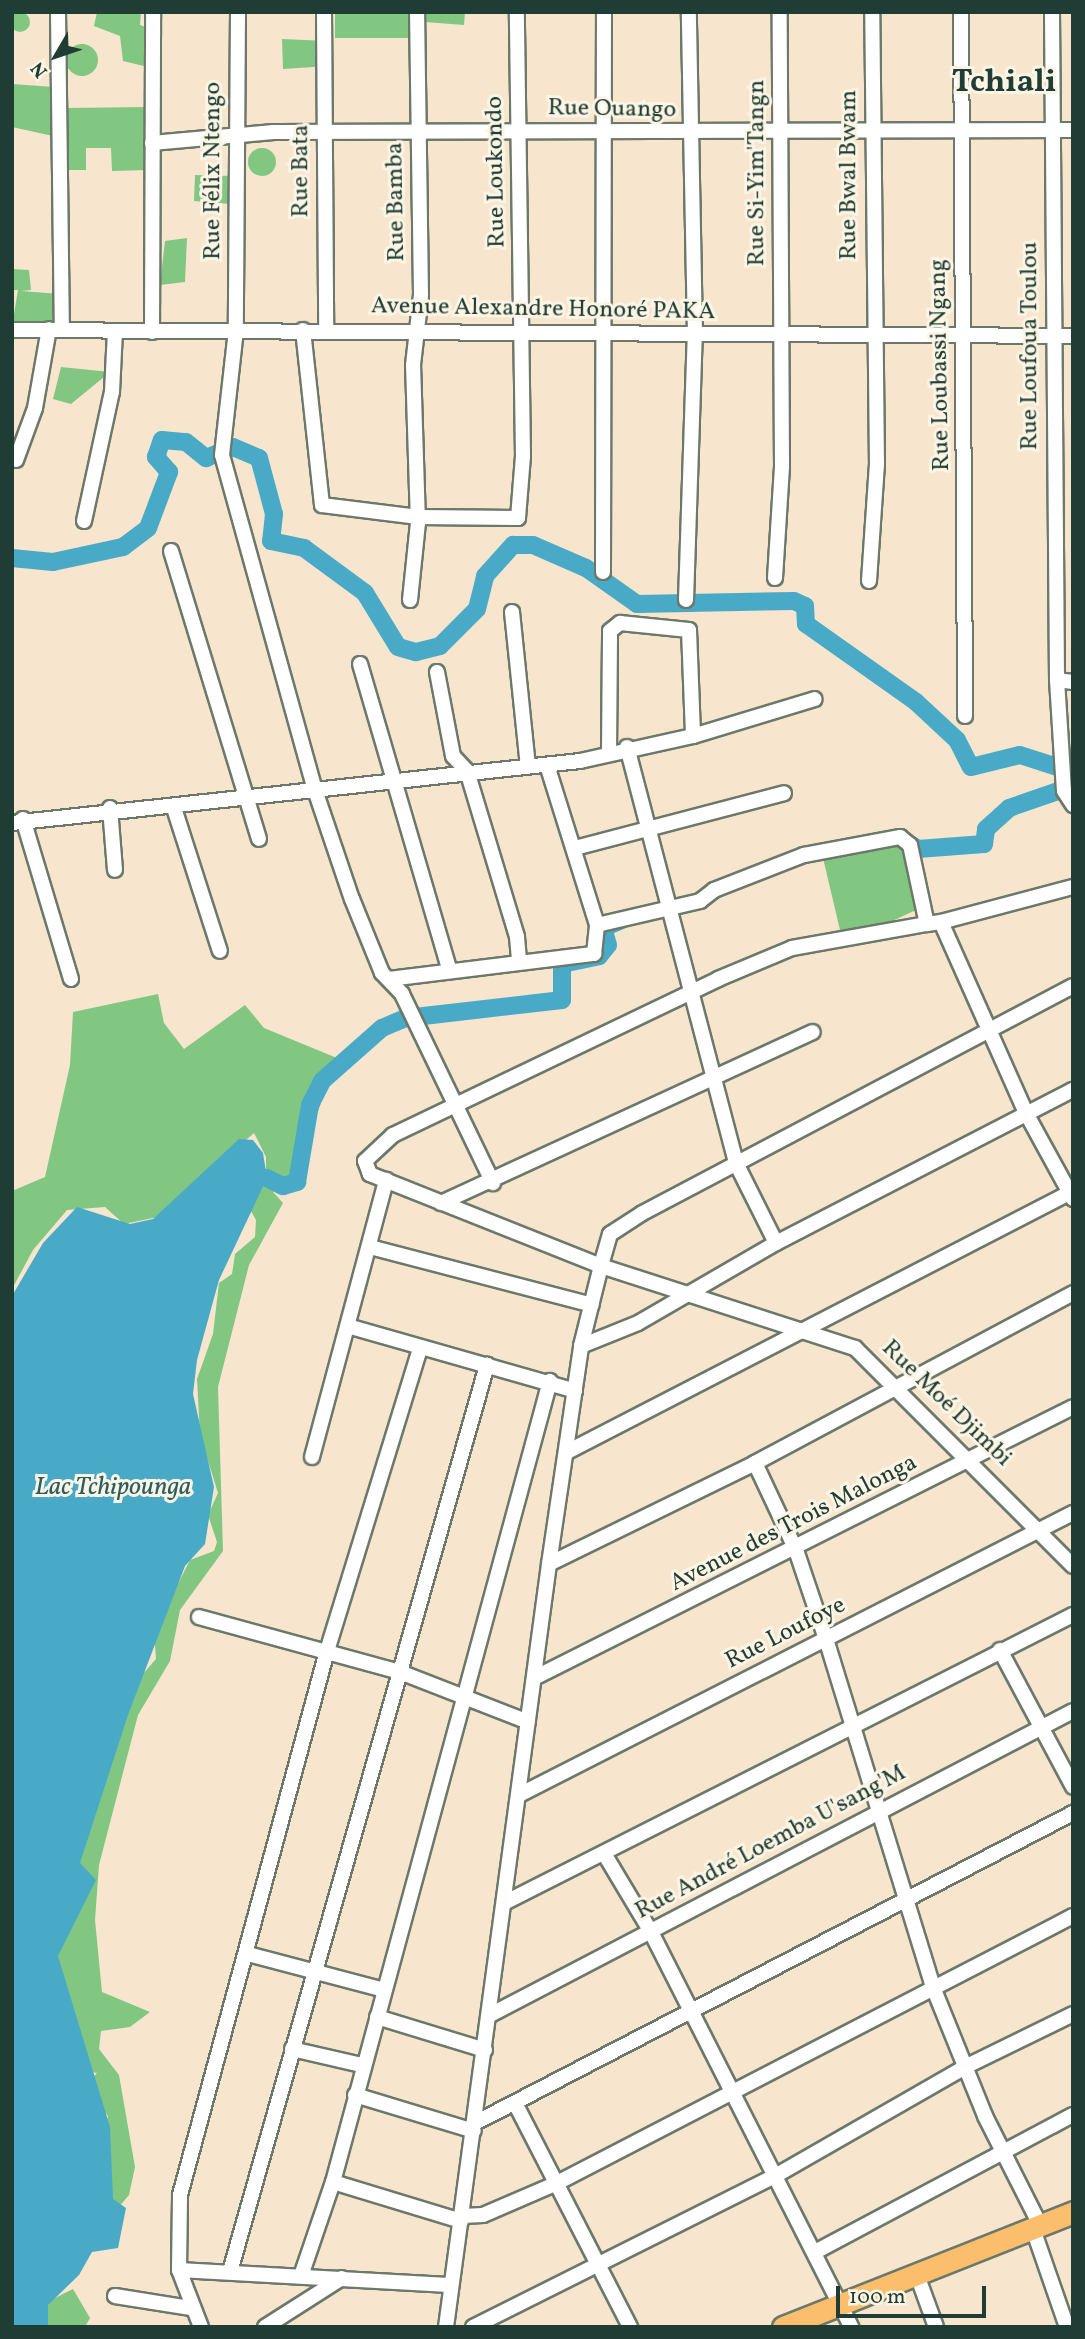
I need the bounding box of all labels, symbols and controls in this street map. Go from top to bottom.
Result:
north arrow [21,21,91,91]
text: N [25,56,54,83]
district label: Tchiali [952,64,1056,102]
street label: Rue Si-Yim'Tangn [744,80,772,266]
street label: Rue Félix Ntengo [200,82,228,260]
street label: Rue Bwal Bwam [836,90,864,260]
street label: Rue Ouango [547,94,677,126]
street label: Rue Loukondo [481,96,513,248]
street label: Rue Bata [288,124,316,218]
street label: Rue Bamba [382,142,412,262]
street label: Rue Loufoua Toulou [1017,241,1045,451]
street label: Rue Loubassi Ngang [925,259,957,471]
street label: Avenue Alexandre Honoré PAKA [371,293,715,327]
street label: Rue Moé Djimbi [875,1335,1017,1473]
street label: Avenue des Trois Malonga [665,1449,923,1599]
water label: Lac Tchipounga [35,1472,191,1504]
street label: Rue Loufoye [721,1591,851,1677]
street label: Rue André Loemba U'sang'M [631,1759,911,1927]
scale bar [840,2272,990,2316]
text: 100 m [849,2283,906,2312]

